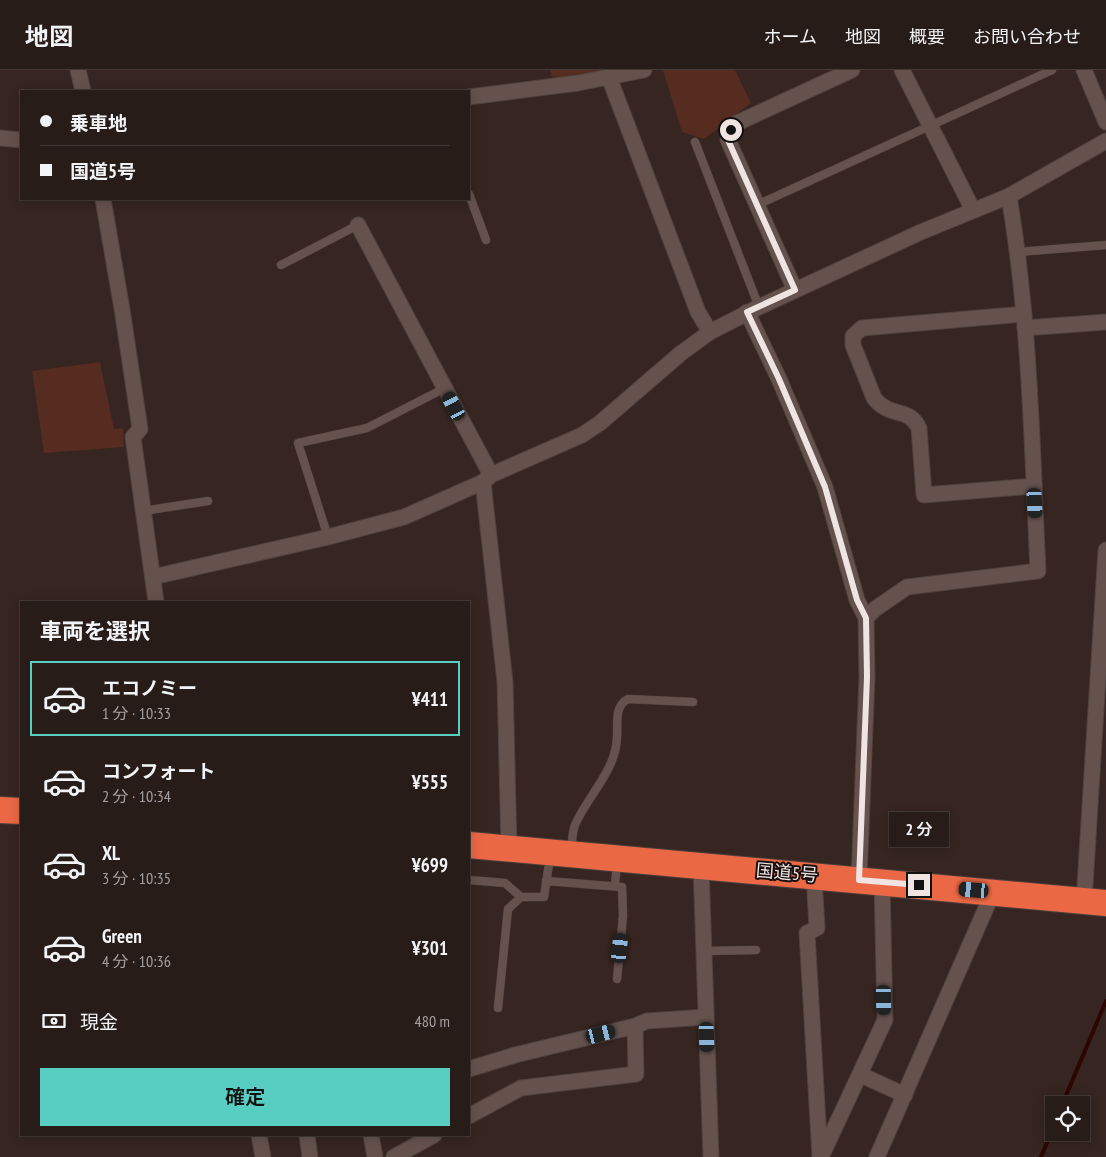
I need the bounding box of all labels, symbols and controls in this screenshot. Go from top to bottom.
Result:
text: 地図 [25,21,73,52]
text: ホーム [764,25,817,48]
text: 地図 [845,25,881,48]
text: 概要 [909,25,945,48]
text: お問い合わせ [973,25,1081,48]
text: 乗車地 [70,111,127,135]
route start [720,119,742,141]
text: 国道5号 [70,159,136,183]
car [440,389,467,423]
car [1026,488,1043,518]
text: 車両を選択 [40,617,150,645]
icon: car [42,676,87,721]
text: エコノミー [102,676,197,700]
text: ¥411 [412,687,448,711]
text: 1 分 · 10:33 [102,703,171,723]
icon: car [42,759,87,804]
text: コンフォート [102,759,215,783]
text: ¥555 [412,770,448,794]
text: 2 分 · 10:34 [102,786,171,806]
callout: 2 分 [889,812,949,848]
text: 2 分 [906,819,932,839]
text: XL [102,841,120,865]
icon: car [42,842,87,887]
text: ¥699 [412,853,448,877]
street label: 国道5号 [755,858,819,887]
text: 3 分 · 10:35 [102,868,171,888]
route end [908,874,930,896]
car [958,881,989,899]
text: Green [102,924,142,948]
icon: car [42,925,87,970]
car [610,932,629,964]
text: ¥301 [412,936,448,960]
text: 4 分 · 10:36 [102,951,171,971]
car [876,985,891,1015]
icon: cash [40,1007,68,1035]
text: 現金 [80,1010,118,1034]
text: 480 m [415,1011,450,1031]
car [698,1022,715,1052]
car [584,1023,617,1045]
button: 確定 [40,1068,450,1126]
map controls [1045,1096,1090,1141]
button: locate [1045,1096,1090,1141]

